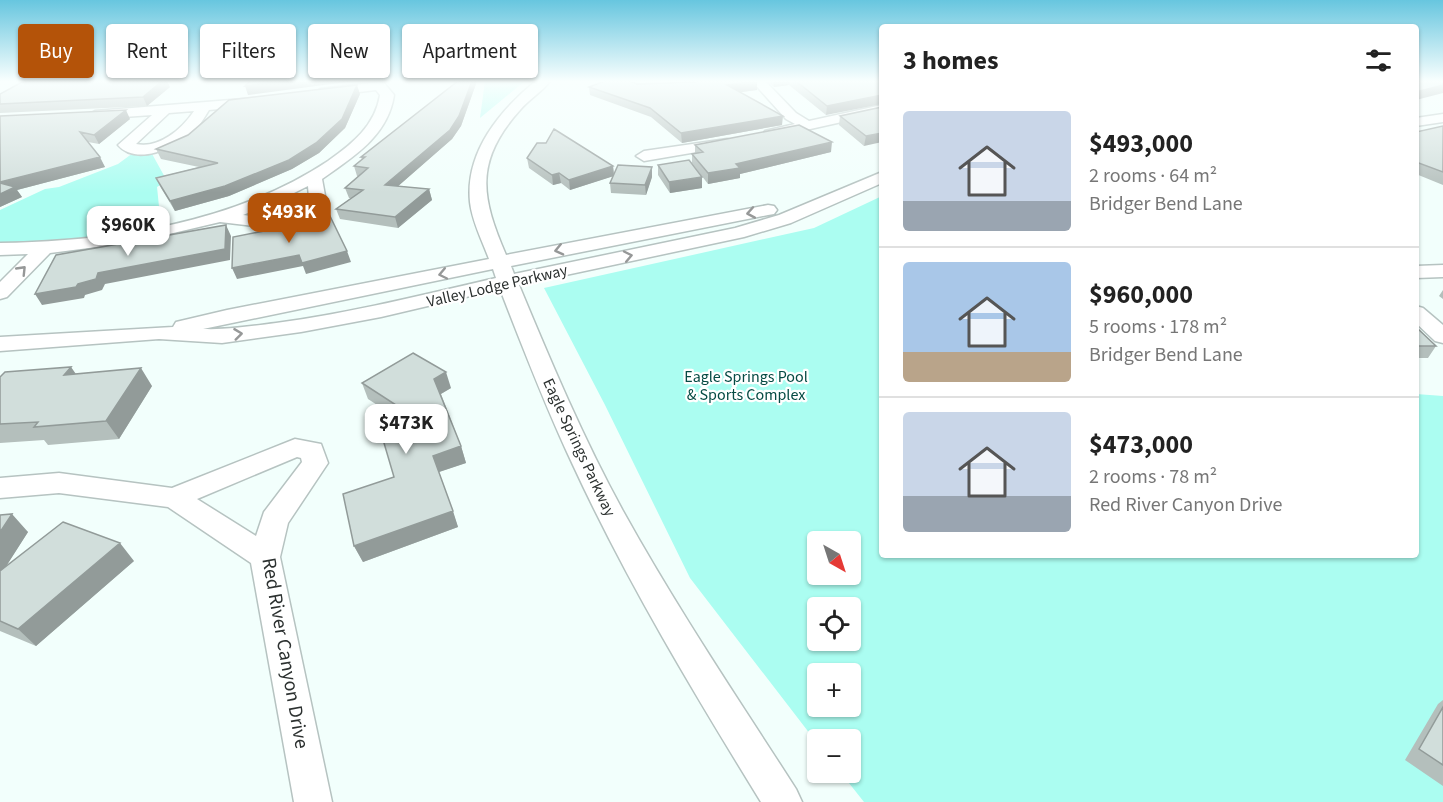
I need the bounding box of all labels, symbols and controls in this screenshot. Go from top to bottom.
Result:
chip: Buy [18,24,94,78]
chip: Rent [106,24,188,78]
chip: Filters [200,24,296,78]
chip: New [308,24,390,78]
chip: Apartment [402,24,538,78]
text: 3 homes [903,42,998,79]
icon: filters [1362,44,1395,77]
text: $493,000 [1089,125,1193,162]
icon: home [951,135,1023,207]
text: 2 rooms · 64 m² [1089,162,1217,190]
text: Bridger Bend Lane [1089,190,1243,218]
pin: $493K [247,193,331,244]
text: $493K [262,198,316,226]
pin: $960K [86,206,170,257]
one-way arrow [746,207,755,219]
text: $960K [101,211,155,239]
one-way arrow [555,243,565,256]
one-way arrow [623,250,633,263]
street label: Valley Lodge Parkway [425,259,570,313]
one-way arrow [15,267,26,277]
one-way arrow [439,267,449,280]
text: $960,000 [1089,276,1193,313]
icon: home [951,286,1023,358]
text: 5 rooms · 178 m² [1089,313,1227,341]
one-way arrow [233,328,242,340]
text: Bridger Bend Lane [1089,341,1243,369]
park label: Eagle Springs Pool & Sports Complex [684,366,808,406]
street label: Eagle Springs Parkway [537,375,621,521]
pin: $473K [364,404,448,455]
text: $473K [379,409,433,437]
text: $473,000 [1089,426,1193,463]
icon: home [951,436,1023,508]
text: 2 rooms · 78 m² [1089,463,1217,491]
text: Red River Canyon Drive [1089,491,1282,519]
north arrow [807,531,861,585]
map controls [807,531,861,783]
street label: Red River Canyon Drive [254,555,316,751]
button: locate [807,597,861,651]
button: + [807,663,861,717]
button: − [807,729,861,783]

